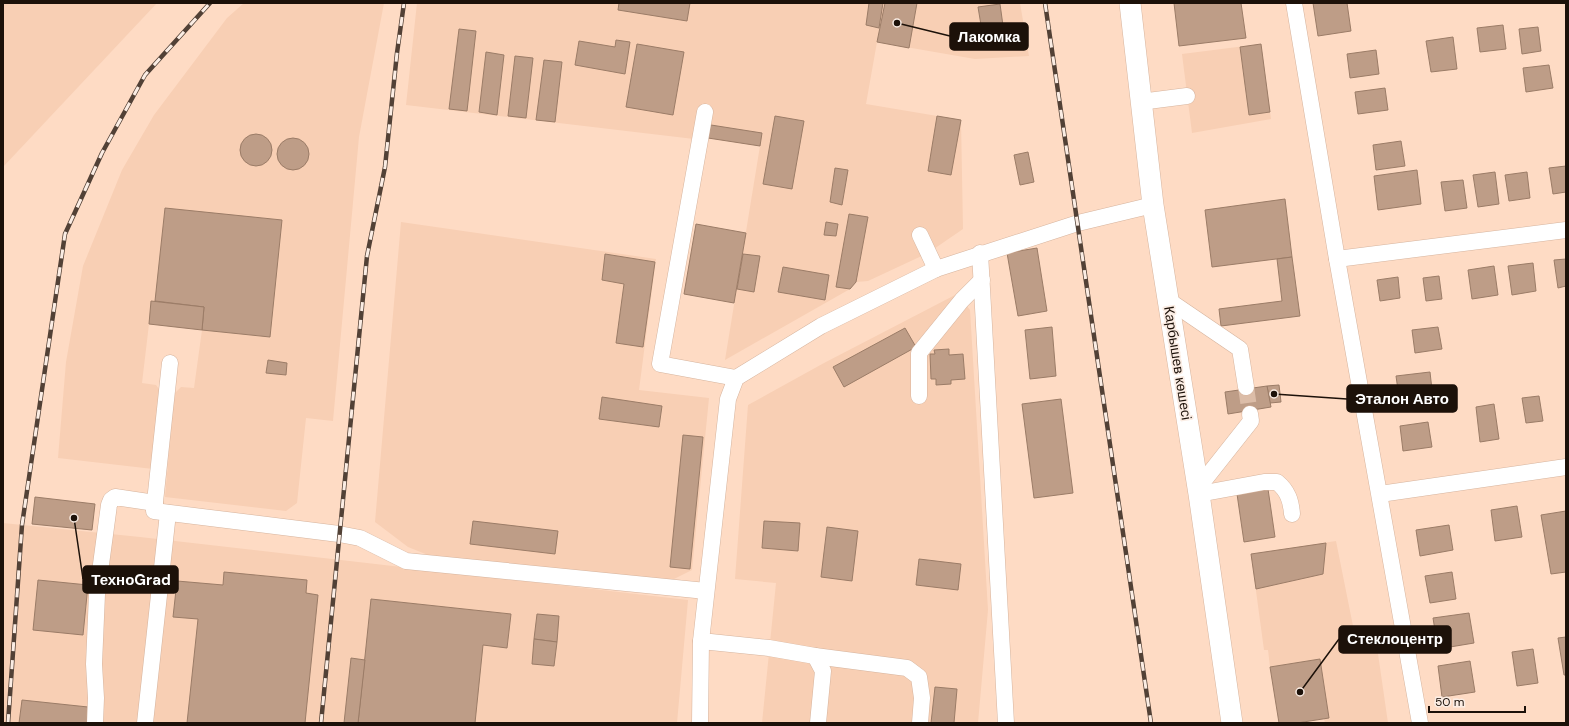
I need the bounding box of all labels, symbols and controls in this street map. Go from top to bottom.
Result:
callout: Лакомка [950,23,1028,50]
text: Лакомка [958,27,1021,47]
street label: Карбышев көшесі [1160,305,1196,421]
callout: Эталон Авто [1347,385,1457,412]
text: Эталон Авто [1355,389,1449,409]
callout: ТехноGrad [83,566,178,593]
text: ТехноGrad [91,570,171,590]
callout: Стеклоцентр [1339,626,1451,653]
text: Стеклоцентр [1347,629,1443,649]
scale bar [1429,688,1525,714]
text: 50 m [1435,694,1464,710]

